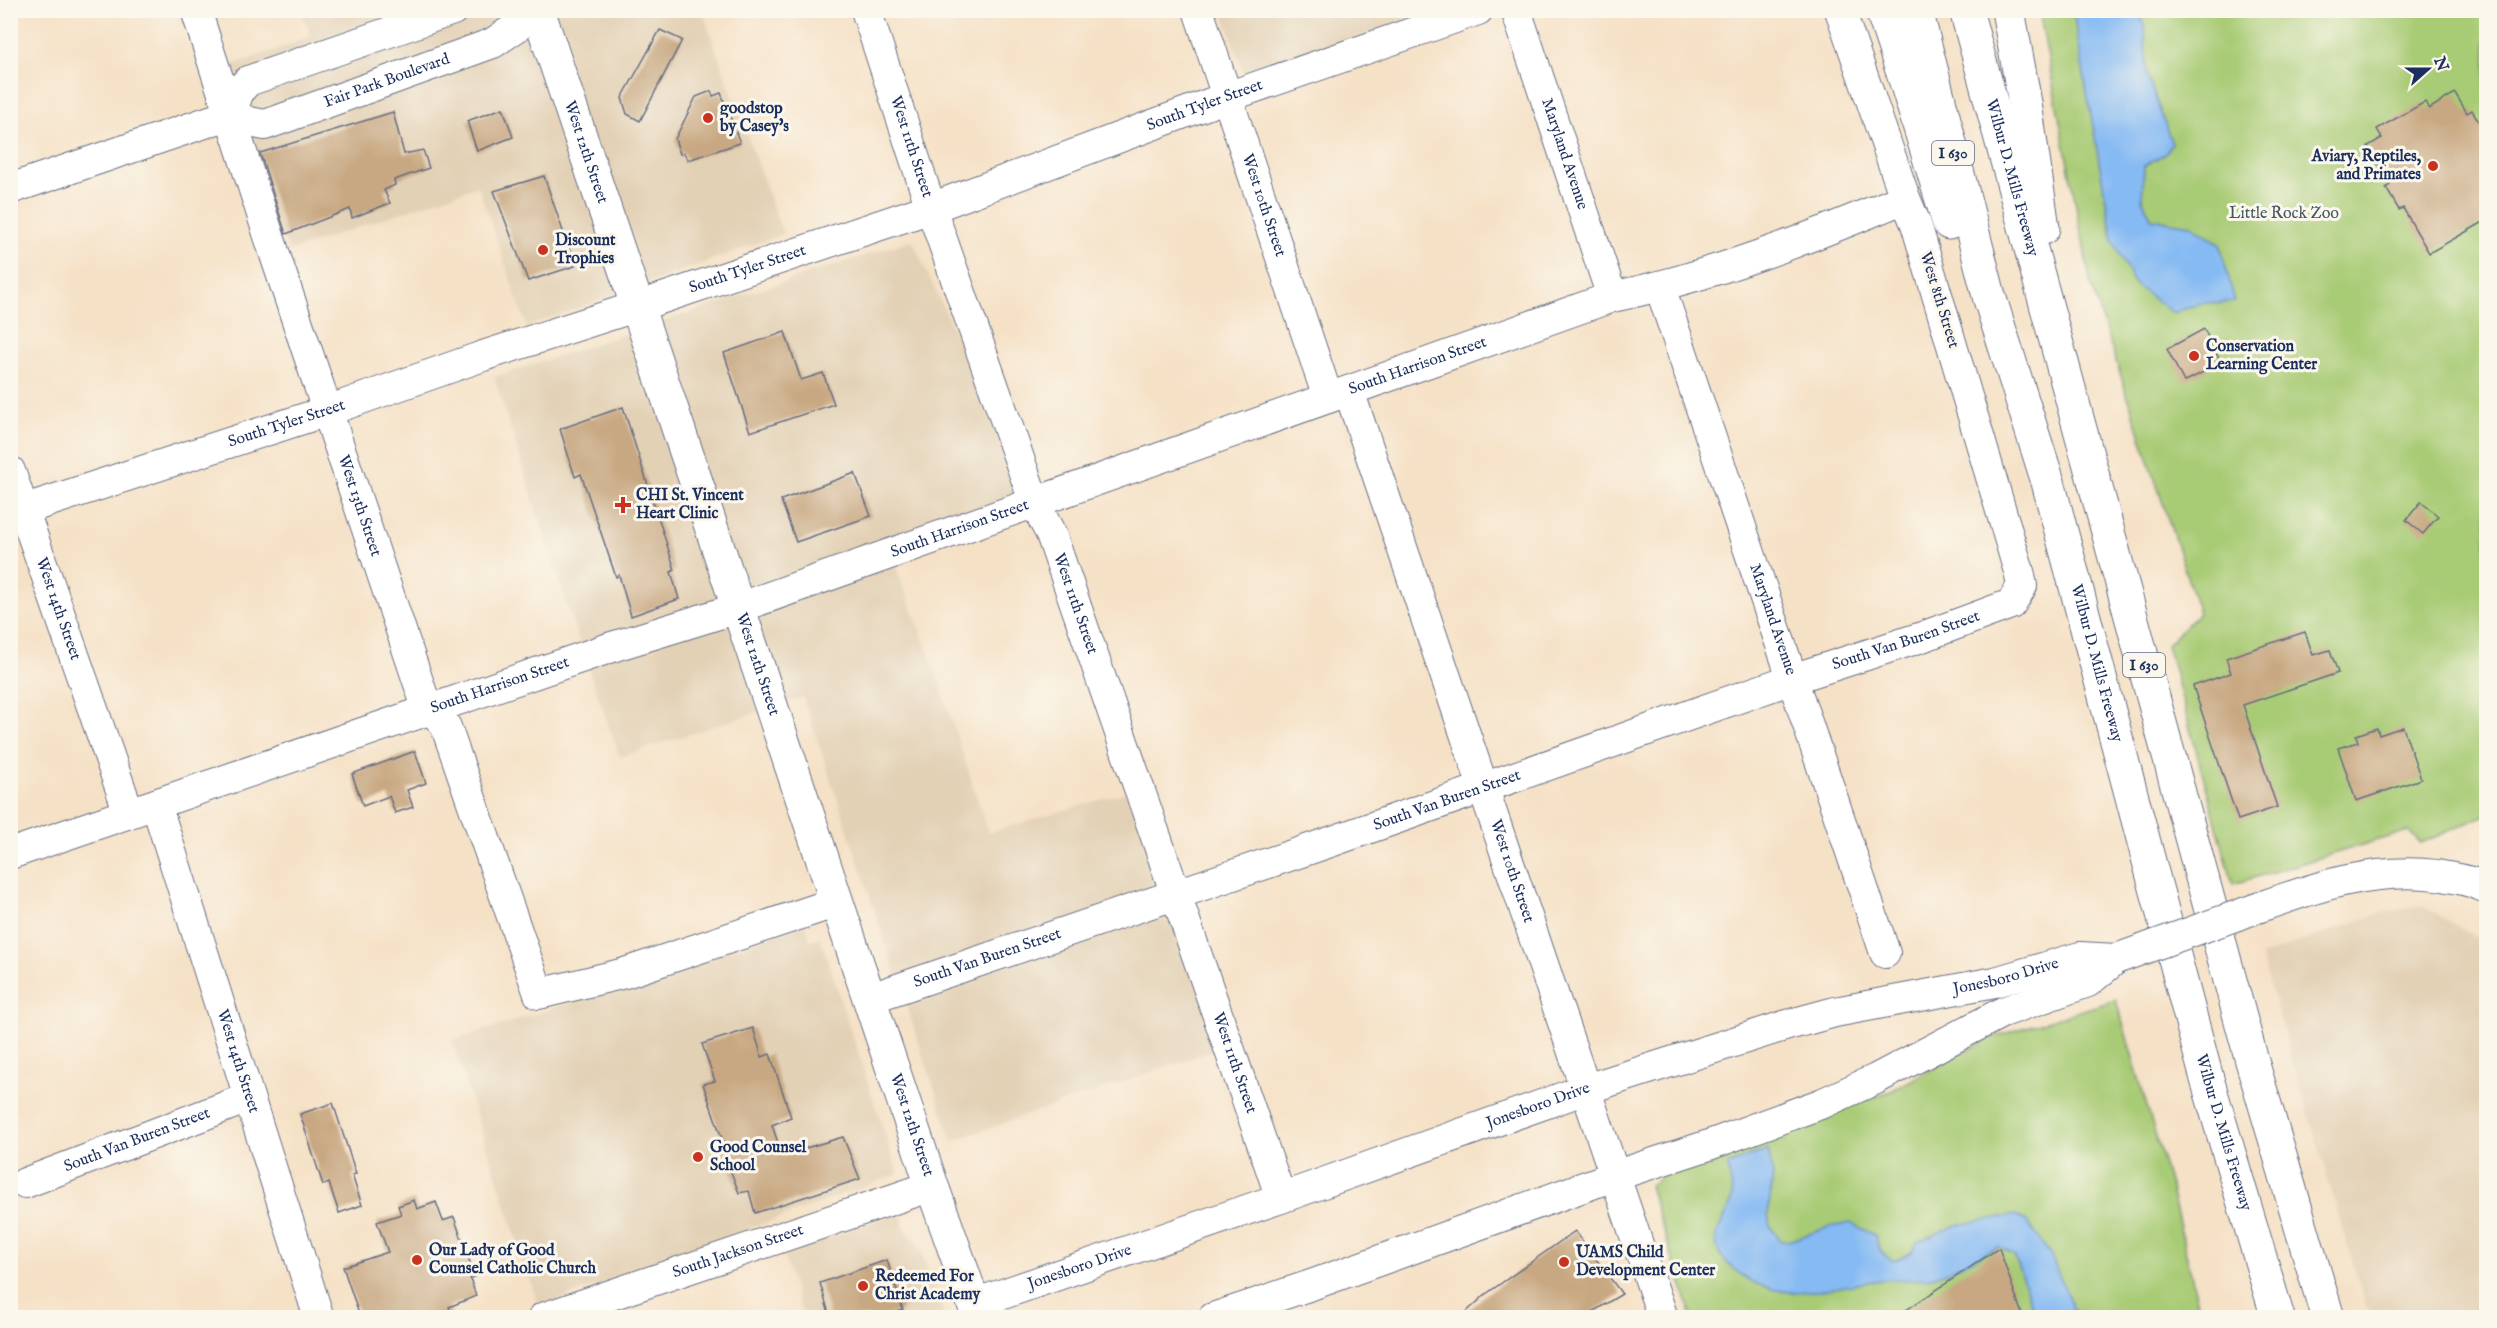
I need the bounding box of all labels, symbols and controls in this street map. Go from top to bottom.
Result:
north arrow [2398,39,2458,99]
street label: Fair Park Boulevard [322,49,453,113]
text: N [2428,53,2452,75]
street label: South Tyler Street [1144,75,1266,136]
street label: West 11th Street [885,94,937,201]
street label: Maryland Avenue [1536,96,1592,212]
street label: Wilbur D. Mills Freeway [1981,97,2043,259]
street label: West 12th Street [559,98,612,207]
place label: goodstop by Casey's [719,99,789,137]
marker: goodstop by Casey's [701,111,715,125]
road number: I 630 [1932,141,1974,165]
place label: Aviary, Reptiles, and Primates [2311,147,2422,185]
street label: West 10th Street [1237,151,1290,260]
marker: Aviary, Reptiles, and Primates [2426,159,2440,173]
park label: Little Rock Zoo [2229,204,2339,224]
place label: Discount Trophies [554,231,616,269]
street label: South Tyler Street [687,241,809,299]
marker: Discount Trophies [536,243,550,257]
street label: West 8th Street [1915,249,1963,351]
street label: South Harrison Street [1346,332,1490,400]
place label: Conservation Learning Center [2206,337,2317,375]
marker: Conservation Learning Center [2187,349,2201,363]
street label: South Tyler Street [226,395,348,452]
street label: West 13th Street [333,453,386,560]
place label: CHI St. Vincent Heart Clinic [636,486,744,524]
street label: South Harrison Street [888,495,1032,563]
marker: CHI St. Vincent Heart Clinic [614,496,632,514]
street label: West 11th Street [1048,551,1102,657]
street label: West 14th Street [31,555,85,663]
street label: Maryland Avenue [1744,561,1800,678]
street label: Wilbur D. Mills Freeway [2066,582,2127,745]
street label: South Van Buren Street [1830,606,1983,675]
street label: West 12th Street [731,610,784,719]
street label: South Harrison Street [428,652,572,719]
road number: I 630 [2123,653,2165,677]
street label: South Van Buren Street [1371,765,1524,836]
street label: West 10th Street [1485,817,1539,926]
street label: South Van Buren Street [911,924,1064,993]
street label: Jonesboro Drive [1949,954,2061,1000]
street label: West 14th Street [212,1007,264,1116]
street label: West 11th Street [1208,1010,1261,1117]
street label: Wilbur D. Mills Freeway [2191,1052,2256,1213]
street label: West 12th Street [885,1071,938,1180]
street label: Jonesboro Drive [1482,1078,1593,1134]
street label: South Van Buren Street [61,1103,214,1177]
place label: Good Counsel School [710,1138,807,1176]
marker: Good Counsel School [691,1150,705,1164]
street label: South Jackson Street [670,1220,807,1283]
street label: Jonesboro Drive [1023,1240,1134,1295]
place label: Our Lady of Good Counsel Catholic Church [429,1241,596,1279]
place label: UAMS Child Development Center [1575,1243,1715,1281]
marker: Our Lady of Good Counsel Catholic Church [410,1253,424,1267]
marker: UAMS Child Development Center [1557,1255,1571,1269]
place label: Redeemed For Christ Academy [875,1267,981,1305]
marker: Redeemed For Christ Academy [856,1279,870,1293]

